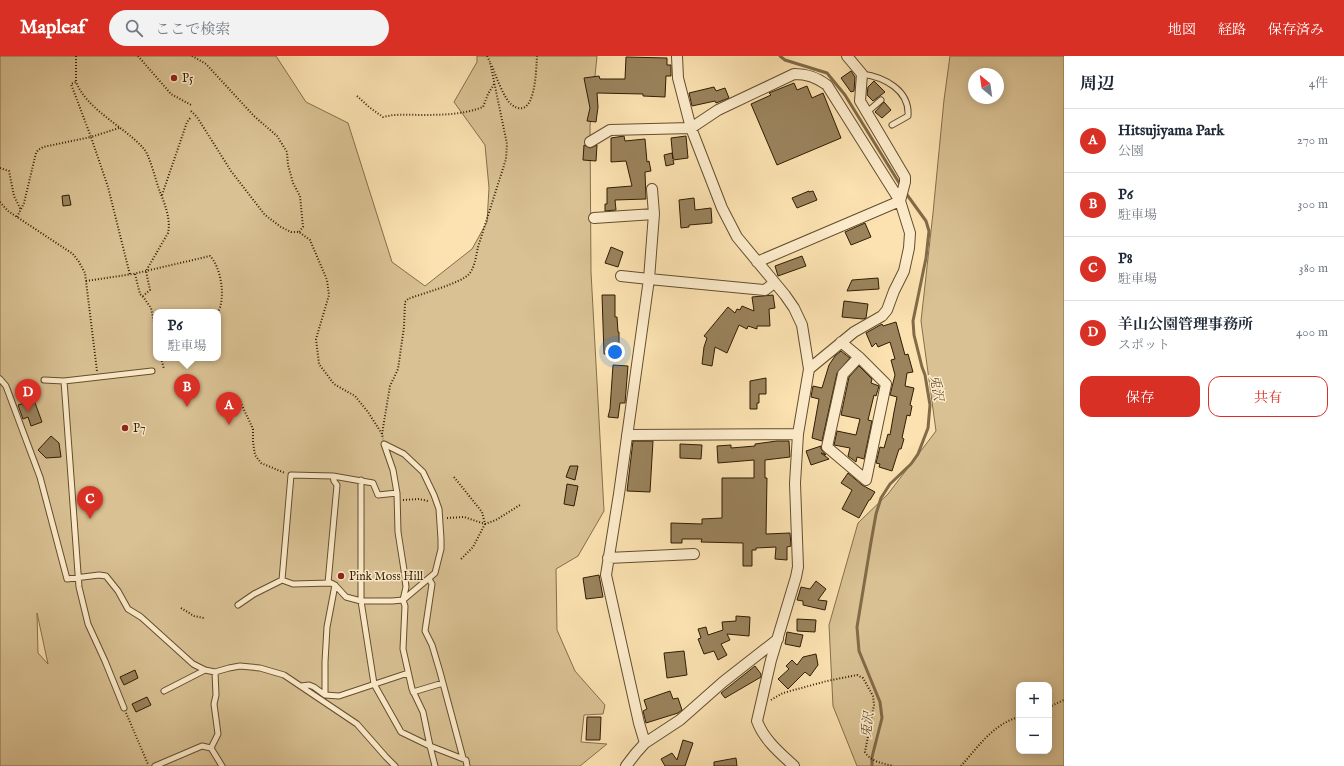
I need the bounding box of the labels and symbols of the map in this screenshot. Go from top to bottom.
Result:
north arrow [968,68,1004,104]
place label: P5 [182,71,194,86]
marker: P5 [169,73,179,83]
your location [605,342,625,362]
pin: B [174,374,200,407]
water label: 兎沢 [925,374,947,404]
pin: D [15,379,41,412]
pin: A [216,392,242,425]
place label: P7 [133,421,146,436]
marker: P7 [120,423,130,433]
pin: C [77,486,103,519]
place label: Pink Moss Hill [349,569,424,584]
marker: Pink Moss Hill [336,571,346,581]
water label: 兎沢 [858,709,878,739]

